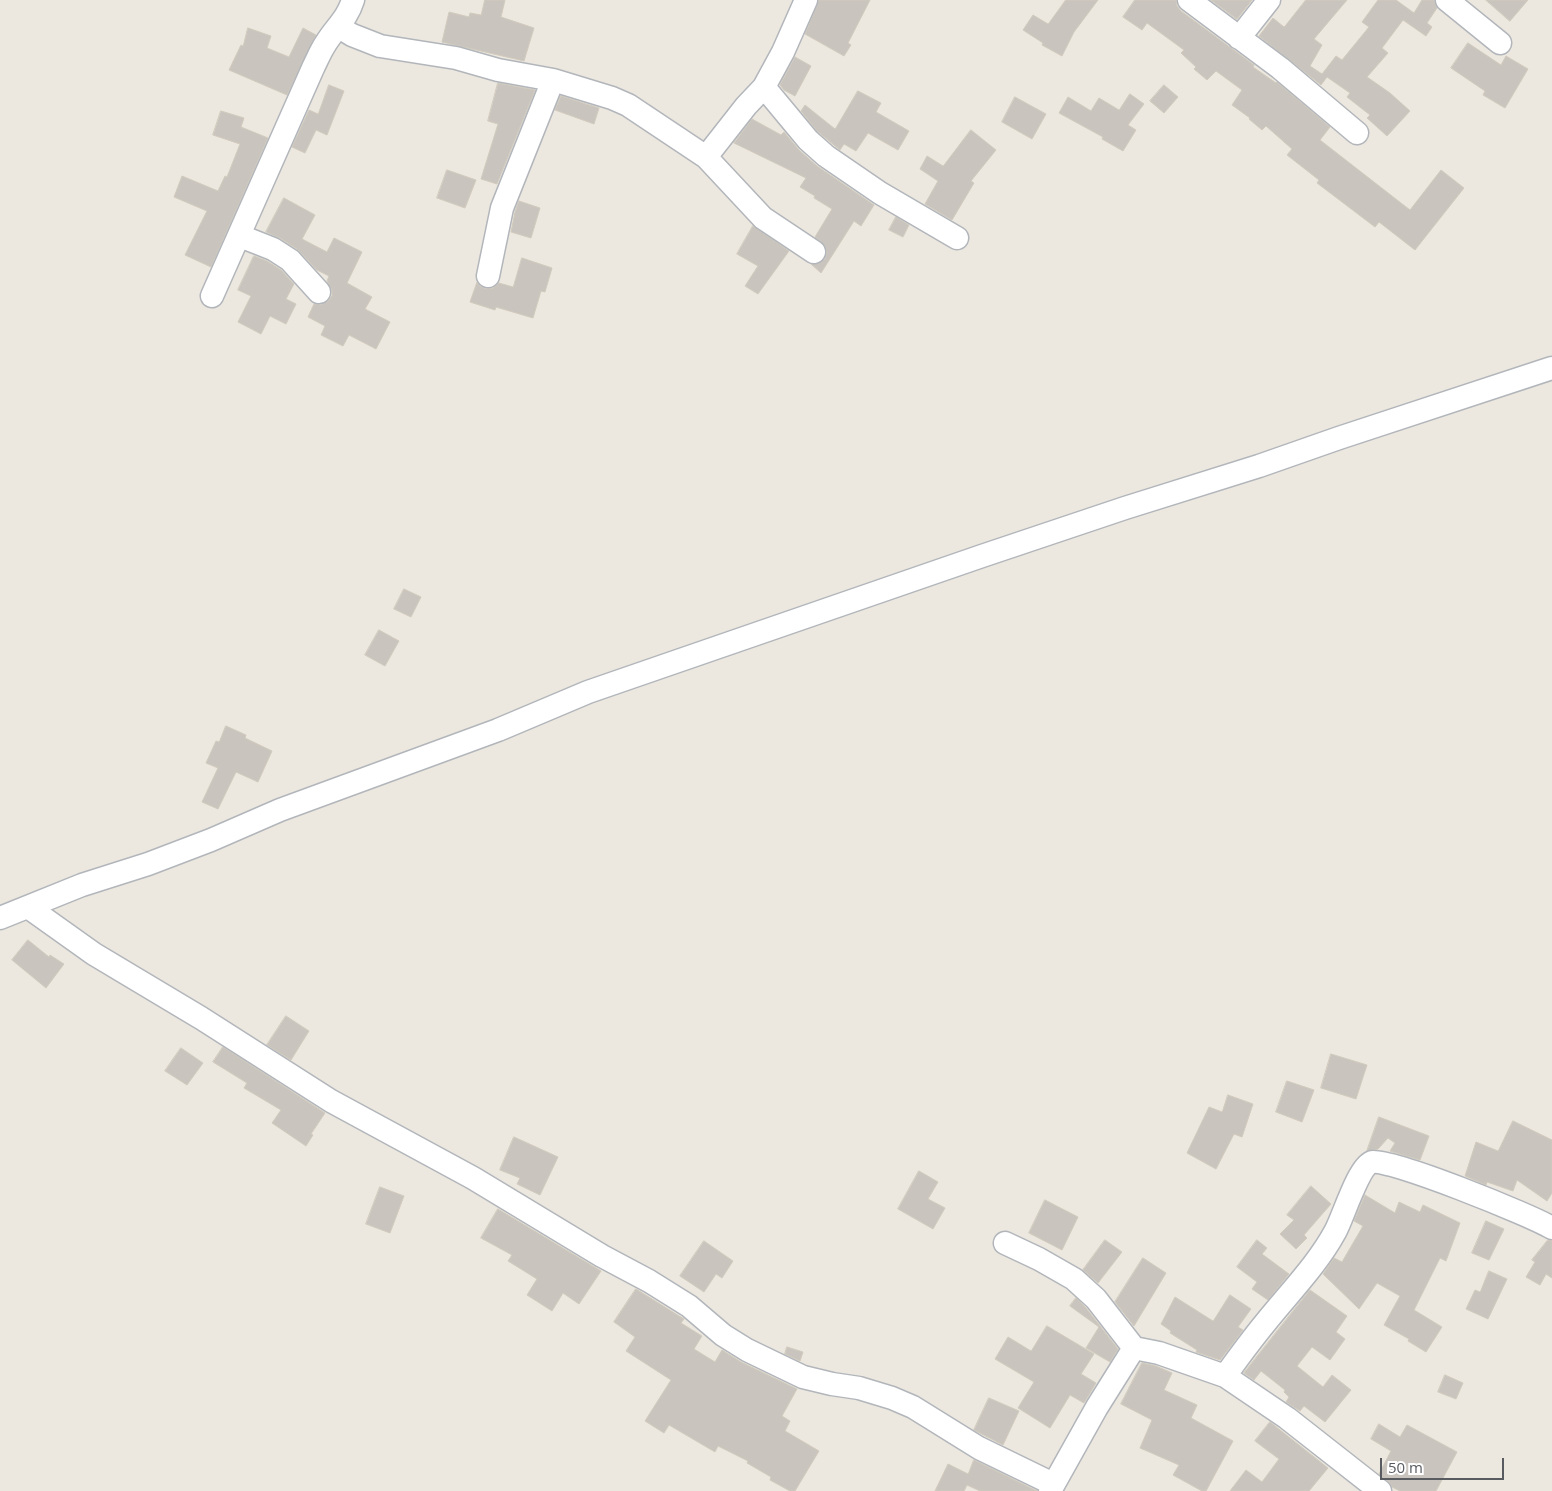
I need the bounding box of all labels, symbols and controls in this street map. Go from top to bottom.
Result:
scale bar [1382,1448,1506,1480]
text: 50 m [1388,1457,1423,1477]

